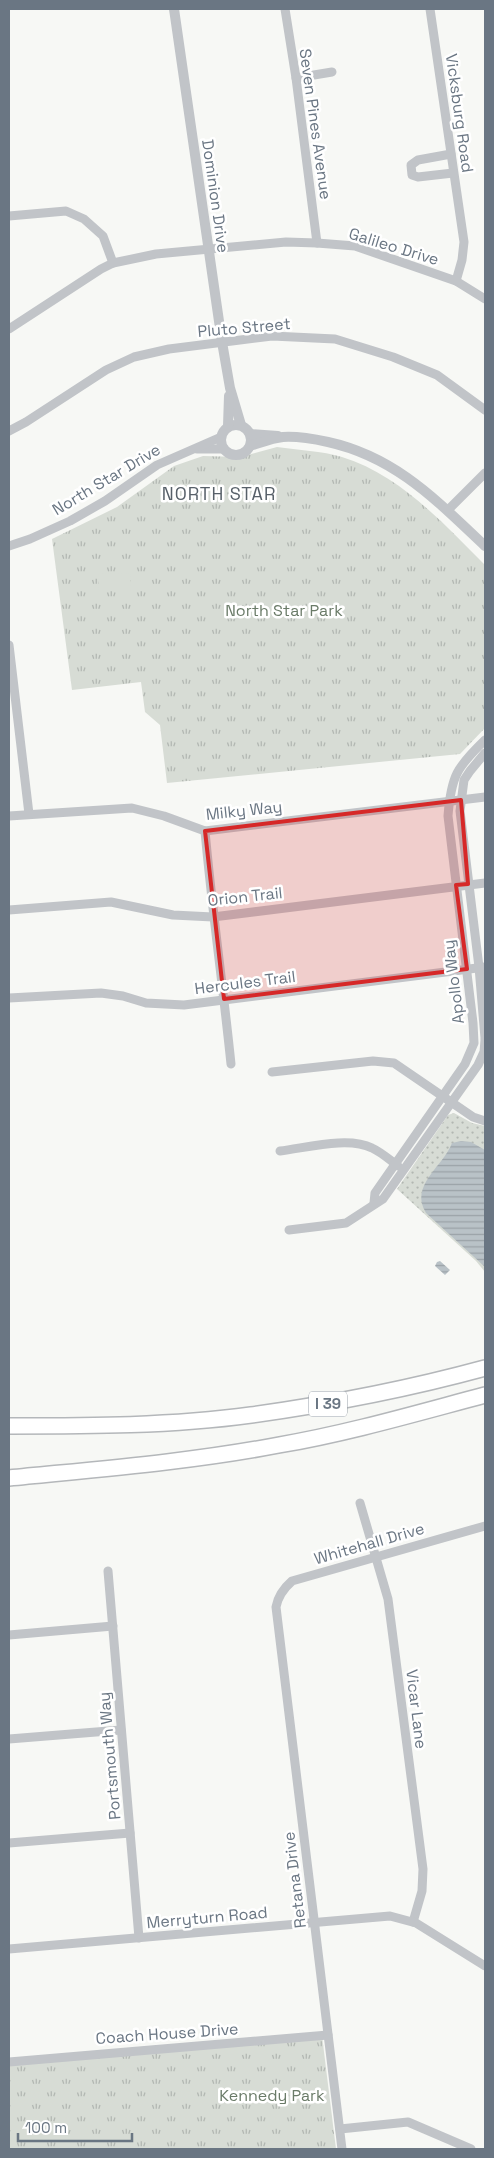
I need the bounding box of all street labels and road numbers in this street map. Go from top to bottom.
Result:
street label: Seven Pines Avenue [295,47,337,201]
street label: Vicksburg Road [441,52,478,174]
street label: Dominion Drive [197,138,234,254]
street label: Galileo Drive [346,223,442,270]
street label: Pluto Street [197,313,291,342]
street label: North Star Drive [48,439,164,520]
street label: Milky Way [205,796,283,825]
street label: Orion Trail [207,882,283,911]
street label: Apollo Way [438,939,469,1025]
street label: Hercules Trail [193,966,297,999]
road number: I 39 [309,1392,347,1416]
street label: Whitehall Drive [312,1518,427,1569]
street label: Vicar Lane [401,1668,432,1750]
street label: Portsmouth Way [93,1691,126,1821]
street label: Retana Drive [278,1830,311,1929]
street label: Merryturn Road [146,1902,269,1933]
street label: Coach House Drive [95,2018,239,2049]

